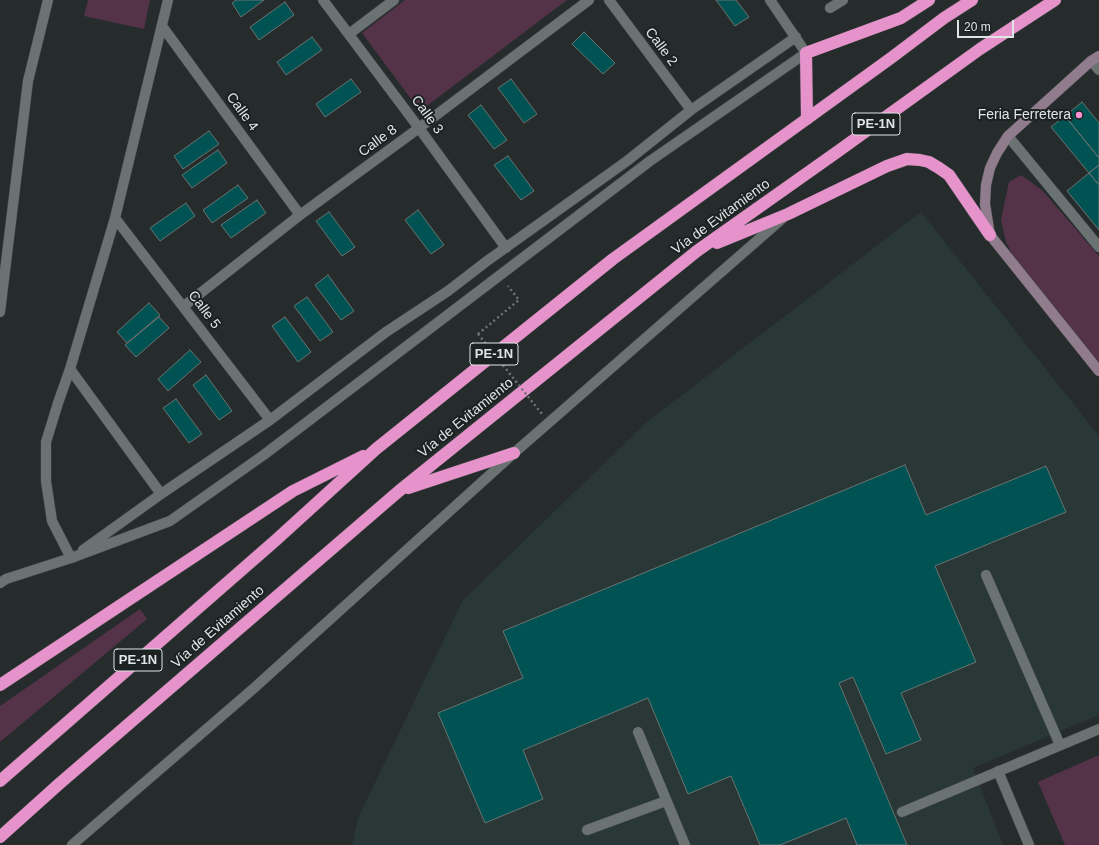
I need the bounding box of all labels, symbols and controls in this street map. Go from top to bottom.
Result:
scale bar [959,12,1016,38]
text: 20 m [964,20,991,34]
street label: Calle 2 [641,25,681,69]
street label: Calle 4 [222,89,262,135]
street label: Calle 3 [407,92,447,138]
place label: Feria Ferretera [978,107,1071,123]
marker: Feria Ferretera [1074,110,1084,120]
road number: PE-1N [852,113,900,135]
street label: Calle 8 [355,121,401,161]
street label: Vía de Evitamiento [669,176,773,258]
street label: Calle 5 [184,288,224,332]
road number: PE-1N [470,343,518,365]
street label: Vía de Evitamiento [415,374,517,462]
street label: Vía de Evitamiento [168,582,268,672]
road number: PE-1N [114,649,162,671]

